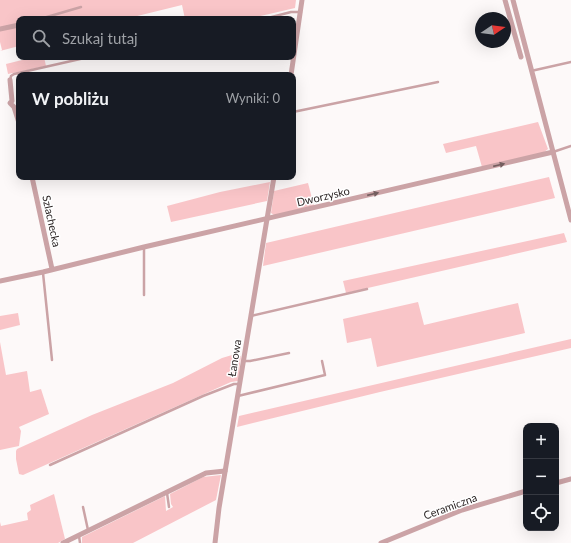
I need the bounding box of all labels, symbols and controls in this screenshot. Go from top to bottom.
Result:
north arrow [475,12,511,48]
search box [16,16,296,60]
icon: search [30,27,52,49]
text: Szukaj tutaj [62,29,138,47]
text: W pobliżu [32,88,109,109]
text: Wyniki: 0 [226,90,280,106]
one-way arrow [493,161,506,167]
street label: Dworzysko [295,184,351,208]
one-way arrow [367,191,379,197]
street label: Szlachecka [40,194,64,248]
street label: Łanowa [225,338,243,378]
map controls [523,423,559,531]
button: + [523,423,559,459]
button: − [523,459,559,495]
street label: Ceramiczna [421,490,479,522]
button: locate [523,495,559,531]

